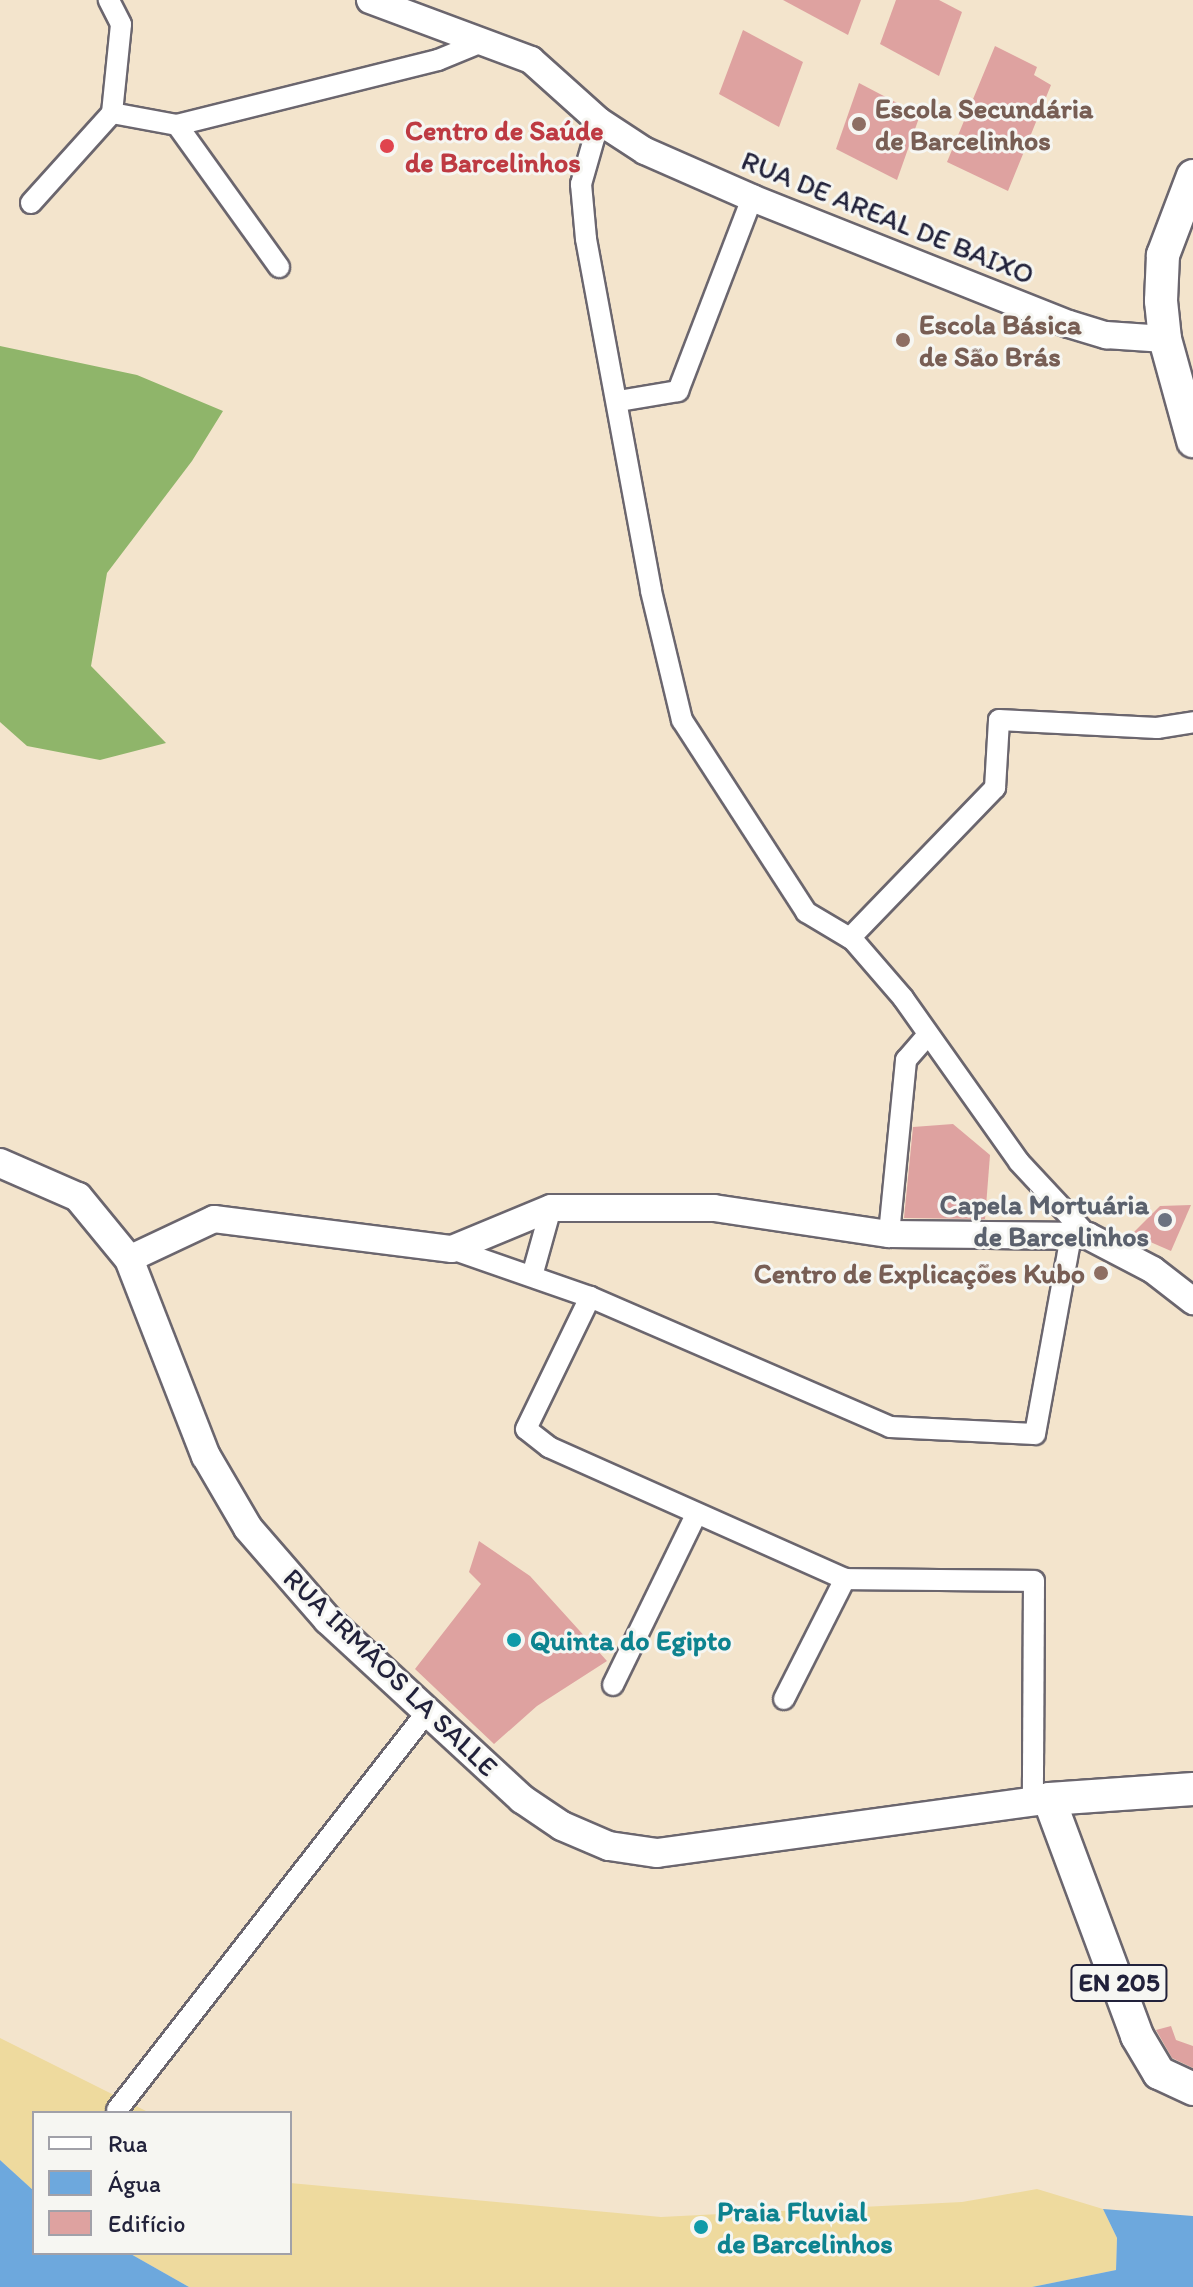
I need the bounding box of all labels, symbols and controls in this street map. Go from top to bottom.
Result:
place label: Escola Secundária de Barcelinhos [875,91,1093,157]
place label: Centro de Saúde de Barcelinhos [405,113,604,179]
marker: Escola Secundária de Barcelinhos [850,115,868,133]
marker: Centro de Saúde de Barcelinhos [376,135,398,157]
street label: RUA DE AREAL DE BAIXO [738,143,1038,291]
place label: Escola Básica de São Brás [919,307,1081,373]
marker: Escola Básica de São Brás [894,331,912,349]
place label: Capela Mortuária de Barcelinhos [939,1187,1149,1253]
marker: Capela Mortuária de Barcelinhos [1156,1211,1174,1229]
place label: Centro de Explicações Kubo [755,1256,1085,1290]
marker: Centro de Explicações Kubo [1092,1264,1110,1282]
street label: RUA IRMÃOS LA SALLE [277,1561,505,1783]
place label: Quinta do Egipto [530,1623,732,1657]
marker: Quinta do Egipto [505,1631,523,1649]
road number: EN 205 [1069,1961,1169,2005]
legend [32,2111,292,2255]
text: Rua [108,2129,148,2158]
text: Água [108,2169,161,2198]
place label: Praia Fluvial de Barcelinhos [717,2194,894,2260]
text: Edifício [108,2209,185,2238]
marker: Praia Fluvial de Barcelinhos [692,2218,710,2236]

